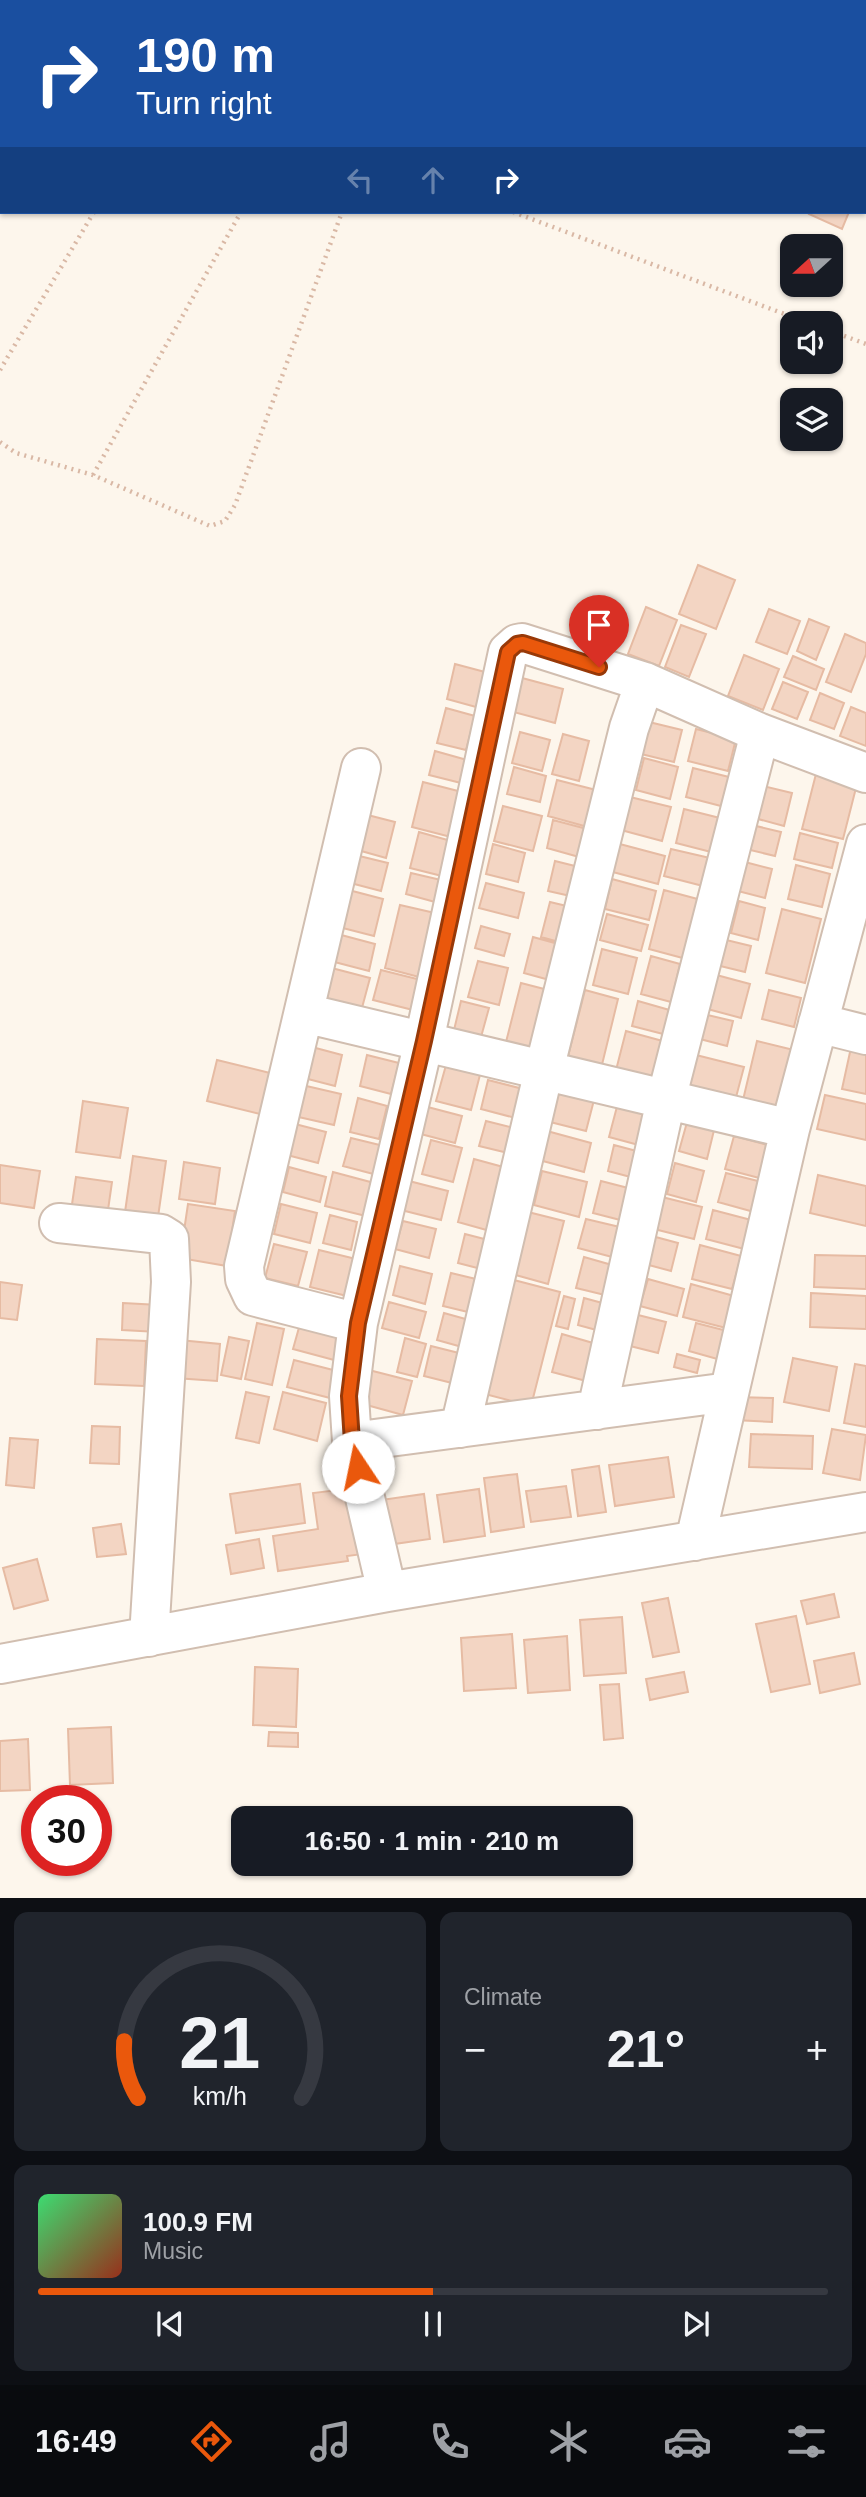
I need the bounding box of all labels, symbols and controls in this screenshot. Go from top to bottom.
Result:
icon: right [21,28,112,119]
text: 190 m [136,28,275,82]
text: Turn right [136,85,272,121]
icon: left [341,161,379,199]
icon: ahead [414,161,452,199]
icon: right [487,161,525,199]
north arrow [780,234,844,298]
map controls [780,234,843,451]
button: sound [780,311,843,374]
button: layers [780,388,843,451]
pin [569,595,629,667]
icon: arrive [580,606,618,644]
position arrow [321,1430,395,1504]
speed limit sign: 30 [21,1785,112,1876]
text: 16:50 · 1 min · 210 m [305,1826,559,1856]
text: Climate [464,1984,542,2010]
text: 21 [180,2002,260,2083]
text: 21° [607,2020,685,2078]
text: − [464,2029,486,2071]
text: + [806,2029,828,2071]
text: km/h [193,2081,247,2109]
text: 100.9 FM [143,2207,253,2237]
text: Music [143,2238,203,2264]
icon: previous [151,2305,189,2343]
icon: pause [414,2305,452,2343]
icon: next [677,2305,715,2343]
icon: directions [187,2417,236,2466]
icon: music [306,2417,355,2466]
icon: phone [425,2417,474,2466]
icon: climate [544,2417,593,2466]
icon: car [663,2417,712,2466]
icon: filters [782,2417,831,2466]
text: 16:49 [35,2423,117,2459]

